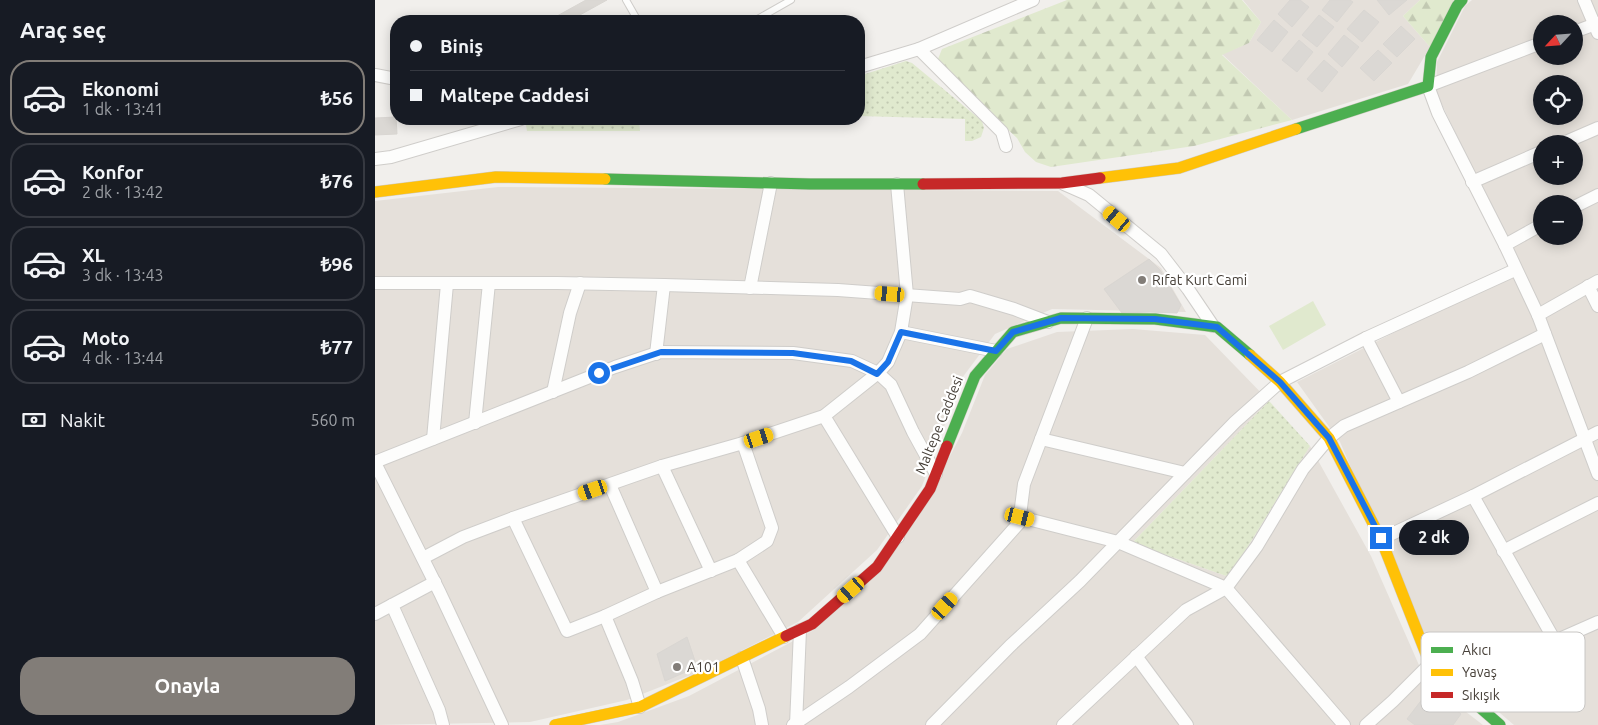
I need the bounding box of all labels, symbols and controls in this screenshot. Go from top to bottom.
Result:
north arrow [1533,15,1583,65]
map controls [1533,15,1583,245]
text: Araç seç [20,17,106,42]
text: Biniş [440,35,483,57]
icon: car [22,75,67,120]
button: locate [1533,75,1583,125]
text: Ekonomi [82,78,159,100]
text: Maltepe Caddesi [440,84,589,106]
text: ₺56 [321,87,353,109]
text: 1 dk · 13:41 [82,100,163,118]
button: + [1533,135,1583,185]
icon: car [22,158,67,203]
text: Konfor [82,161,144,183]
text: ₺76 [321,170,353,192]
text: 2 dk · 13:42 [82,183,163,201]
button: − [1533,195,1583,245]
car [1100,204,1133,234]
icon: car [22,241,67,286]
text: XL [82,244,105,266]
text: ₺96 [321,253,353,275]
text: 3 dk · 13:43 [82,266,163,284]
place label: Rıfat Kurt Cami [1152,272,1247,288]
marker: Rıfat Kurt Cami [1136,274,1148,286]
car [874,285,905,303]
icon: car [22,324,67,369]
text: Moto [82,327,130,349]
text: ₺77 [321,336,353,358]
text: 4 dk · 13:44 [82,349,163,367]
route start [588,362,610,384]
street label: Maltepe Caddesi [912,373,966,477]
icon: cash [20,406,48,434]
text: Nakit [60,409,105,431]
text: 560 m [310,411,355,429]
car [742,426,775,450]
car [576,478,609,502]
car [1003,506,1036,528]
callout: 2 dk [1399,520,1469,556]
route end [1370,527,1392,549]
text: 2 dk [1418,528,1450,546]
car [834,574,867,606]
car [929,590,960,622]
legend [1421,632,1585,712]
text: Akıcı [1462,642,1491,658]
button: Onayla [20,657,355,715]
place label: A101 [687,659,720,675]
marker: A101 [671,661,683,673]
text: Yavaş [1462,664,1497,680]
text: Sıkışık [1462,687,1500,703]

